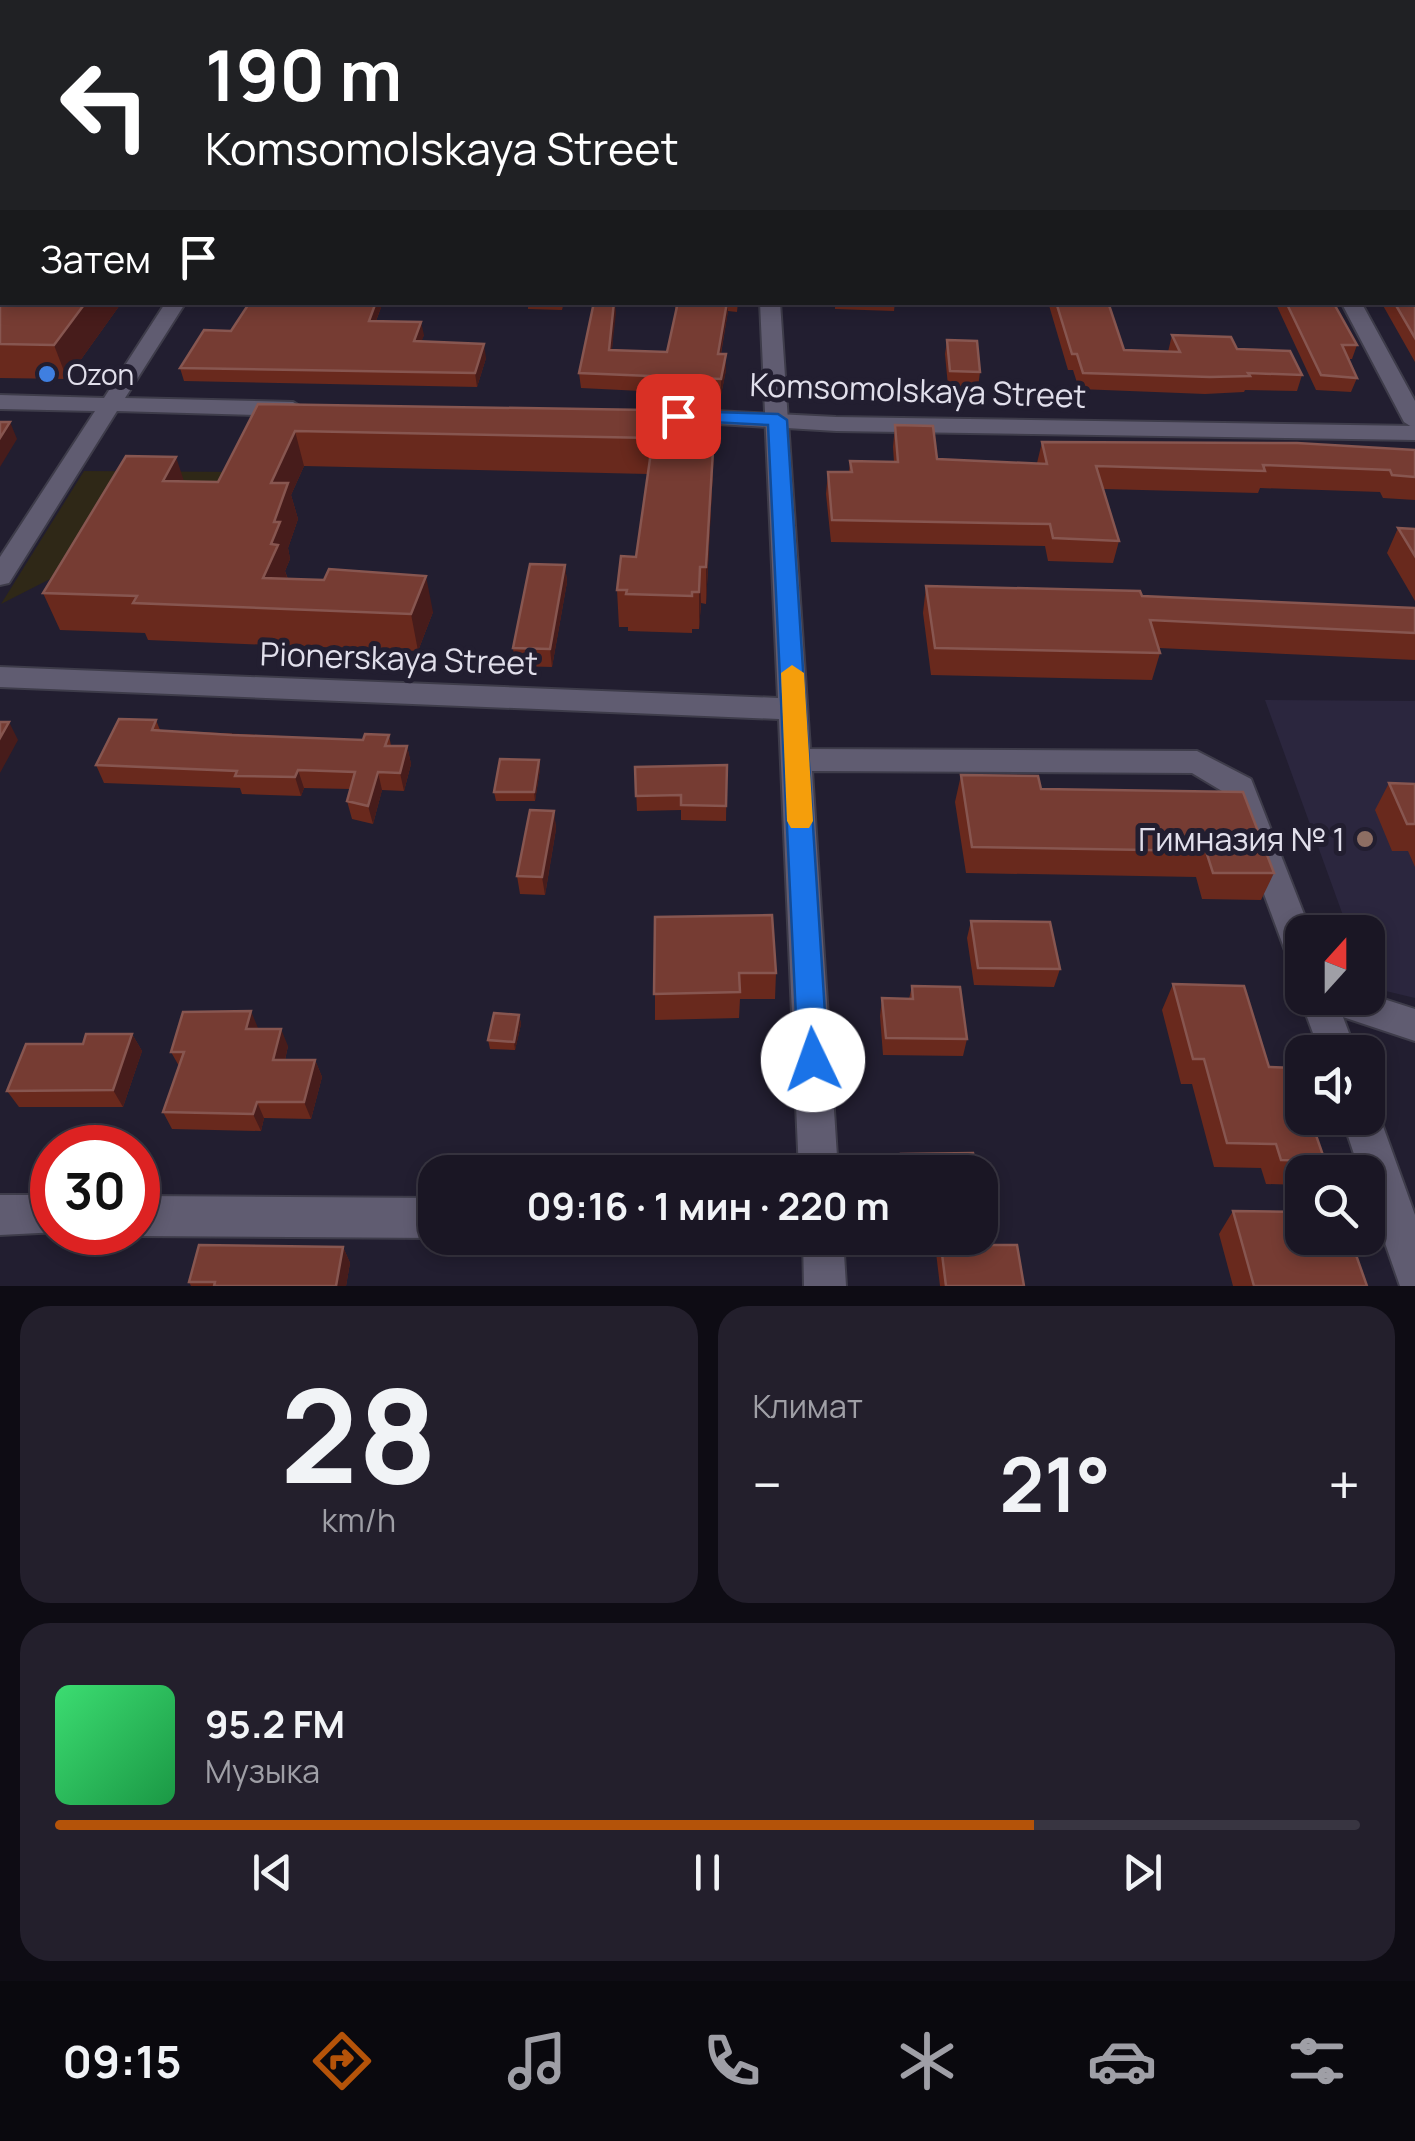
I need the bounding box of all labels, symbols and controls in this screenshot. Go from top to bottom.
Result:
text: 190 m [205,26,402,122]
icon: left [40,40,170,170]
text: Komsomolskaya Street [205,117,679,179]
icon: arrive [171,230,226,285]
text: Затем [40,232,151,284]
place label: Ozon [67,355,134,393]
street label: Komsomolskaya Street [749,362,1087,418]
marker: Ozon [36,363,58,385]
pin [636,374,721,459]
icon: arrive [651,389,706,444]
street label: Pionerskaya Street [259,631,539,685]
place label: Гимназия № 1 [1138,817,1345,861]
marker: Гимназия № 1 [1354,828,1376,850]
north arrow [1285,915,1385,1015]
map controls [1285,915,1385,1255]
position arrow [761,1008,865,1112]
button: sound [1285,1035,1385,1135]
speed limit sign: 30 [30,1125,160,1255]
button: search [1285,1155,1385,1255]
text: 09:16 · 1 мин · 220 m [526,1179,890,1231]
text: 28 [280,1344,437,1522]
text: Климат [753,1384,863,1428]
text: 21° [1000,1432,1111,1535]
text: − [753,1446,782,1522]
text: + [1328,1446,1360,1522]
text: km/h [322,1498,396,1542]
text: 95.2 FM [205,1697,345,1749]
text: Музыка [205,1749,320,1793]
icon: previous [245,1845,300,1900]
icon: pause [680,1845,735,1900]
icon: next [1115,1845,1170,1900]
icon: directions [307,2026,377,2096]
icon: music [502,2026,572,2096]
icon: phone [697,2026,767,2096]
icon: climate [892,2026,962,2096]
icon: car [1087,2026,1157,2096]
icon: filters [1282,2026,1352,2096]
text: 09:15 [63,2030,182,2092]

